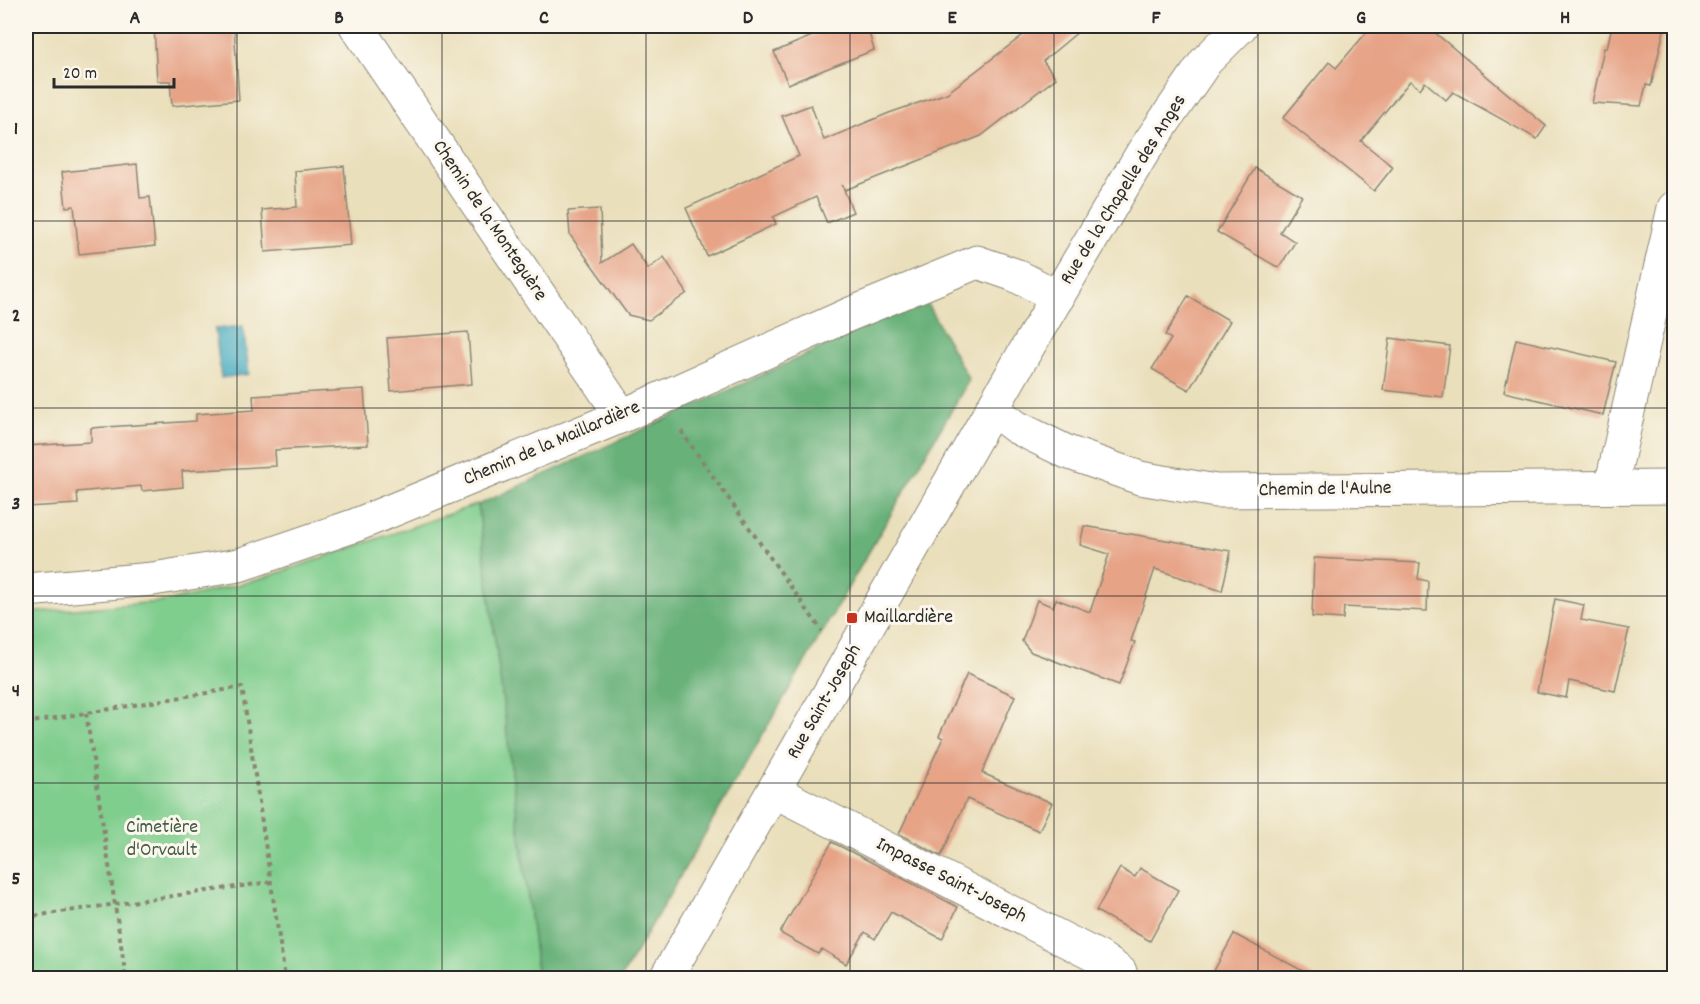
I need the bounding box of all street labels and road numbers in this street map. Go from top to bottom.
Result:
street label: Rue de la Chapelle des Anges [1054,89,1194,291]
street label: Chemin de la Monteguère [425,135,554,307]
street label: Chemin de la Maillardière [459,394,645,494]
street label: Chemin de l'Aulne [1258,475,1392,505]
street label: Rue Saint-Joseph [781,639,869,765]
street label: Impasse Saint-Joseph [871,831,1031,931]

